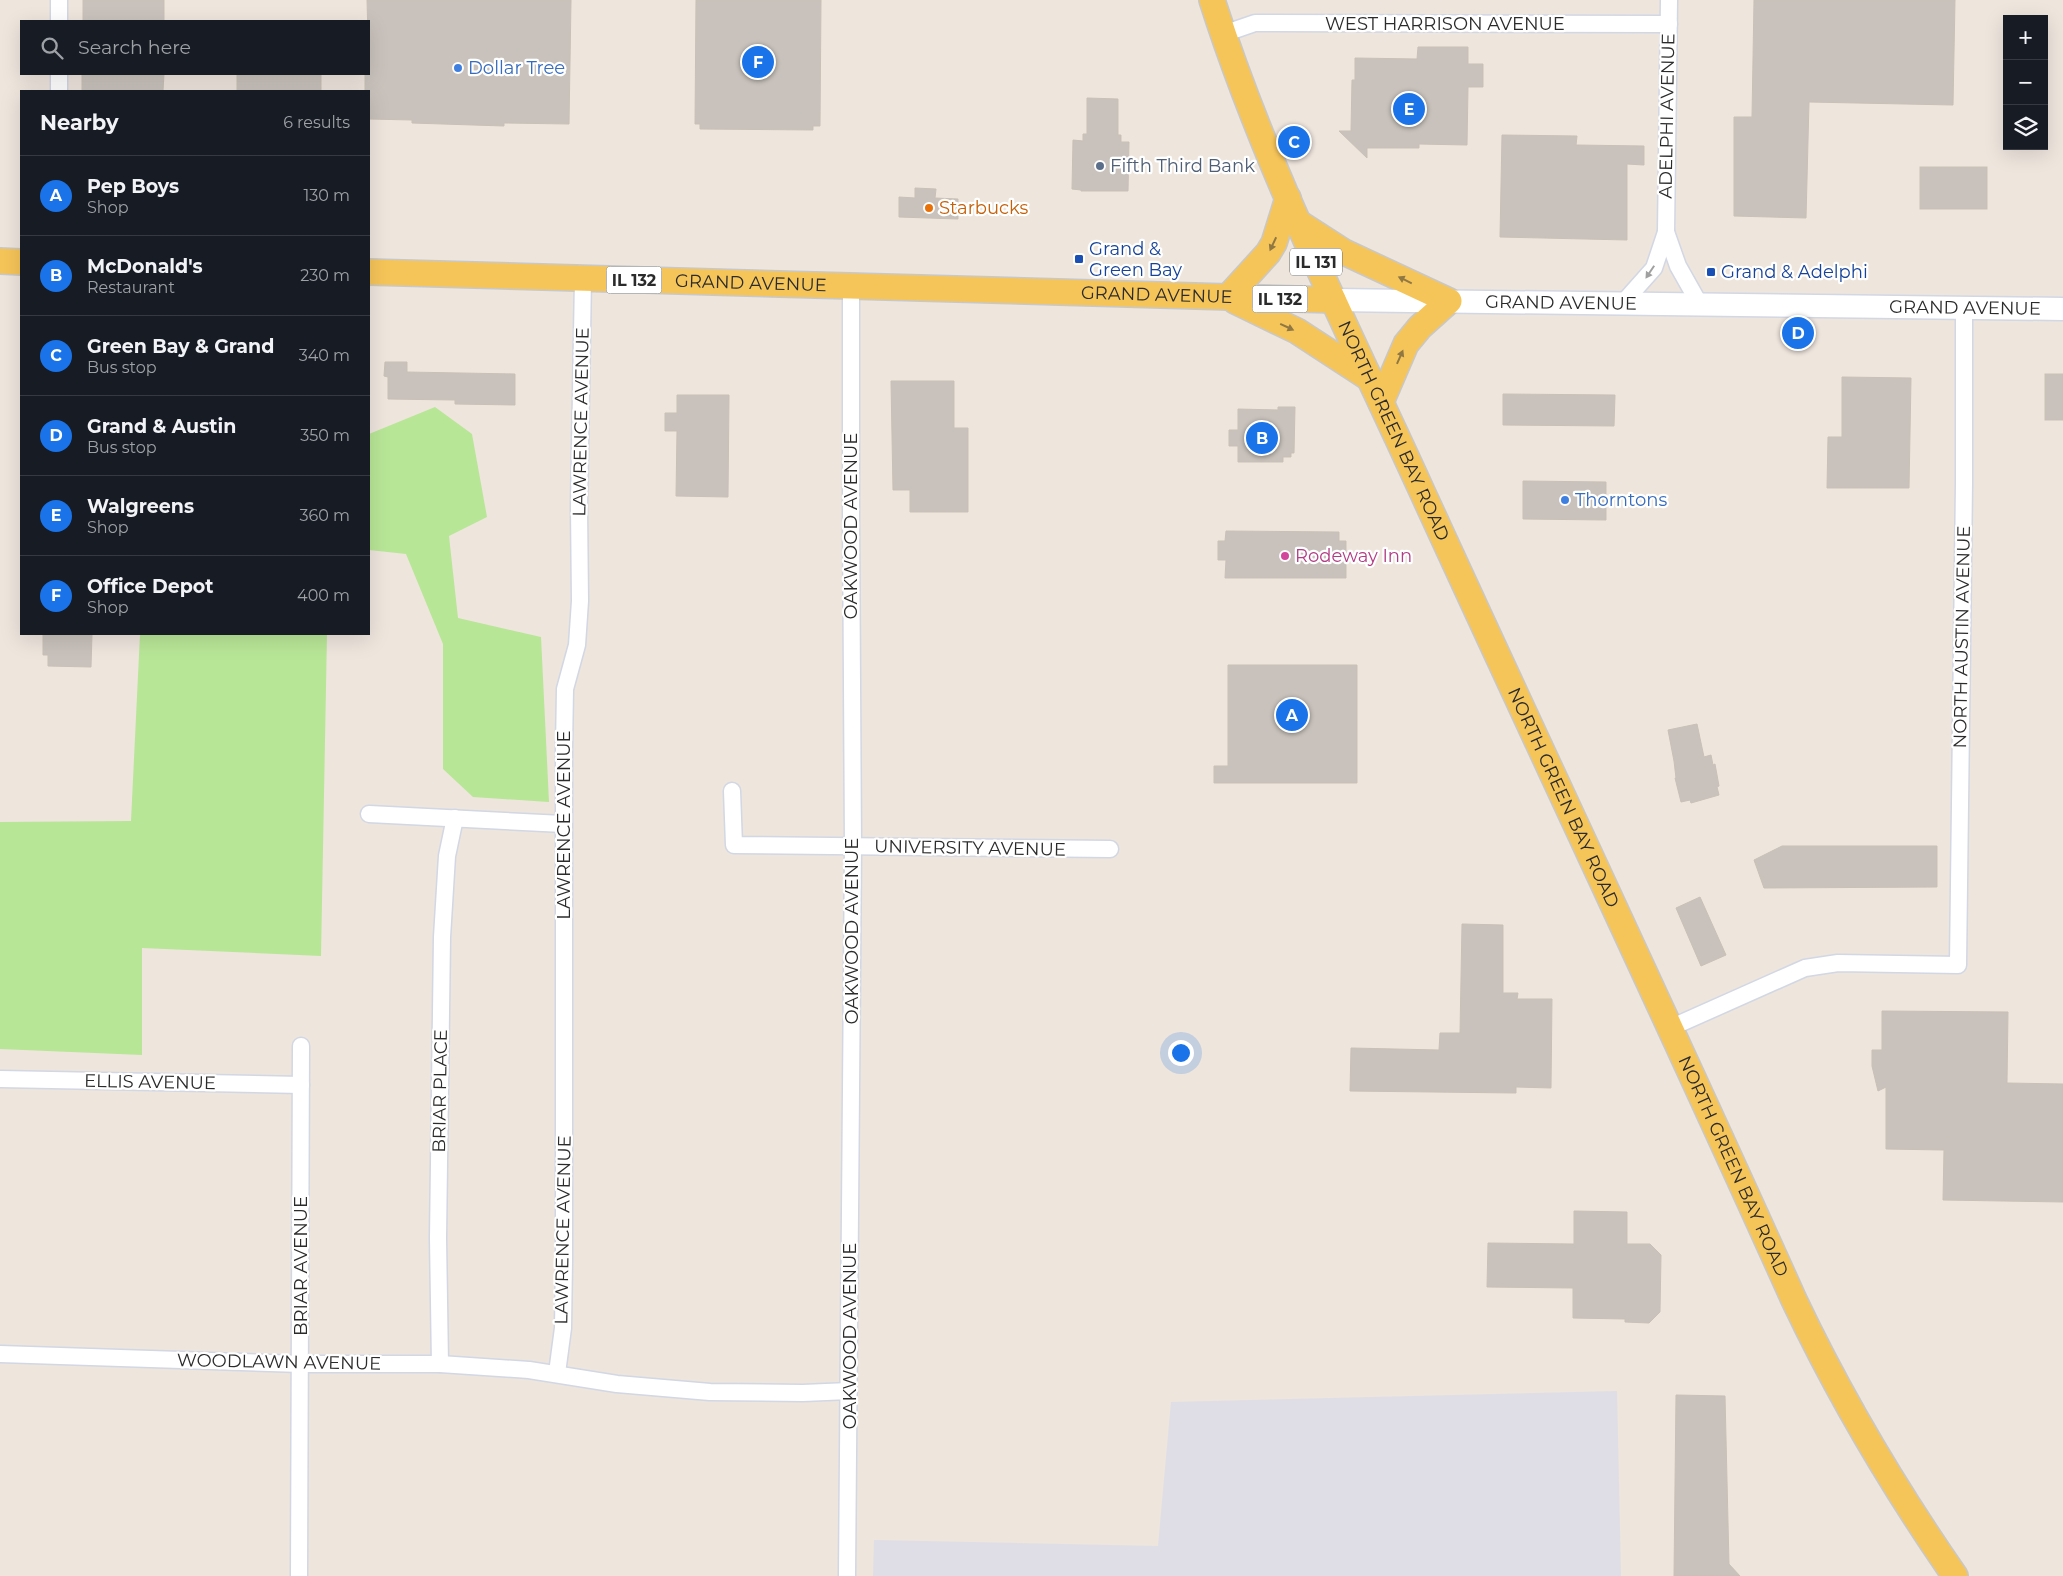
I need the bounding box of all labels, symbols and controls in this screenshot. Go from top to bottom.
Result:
street label: WEST HARRISON AVENUE [1325,13,1565,35]
map controls [2003,15,2048,150]
button: + [2003,15,2048,60]
search box [20,20,370,75]
street label: ADELPHI AVENUE [1655,33,1679,199]
icon: search [38,34,66,62]
text: Search here [78,36,191,59]
pin: F [742,43,774,81]
place label: Dollar Tree [468,57,565,79]
button: − [2003,60,2048,105]
marker: Dollar Tree [452,62,464,74]
pin: E [1393,90,1425,128]
button: layers [2003,105,2048,150]
text: Nearby [40,110,119,135]
text: 6 results [283,113,350,132]
pin: C [1278,123,1310,161]
place label: Fifth Third Bank [1110,155,1255,177]
marker: Fifth Third Bank [1094,160,1106,172]
text: Pep Boys [87,175,179,198]
text: A [50,186,62,205]
text: 130 m [303,186,350,205]
place label: Starbucks [939,197,1028,219]
text: Shop [87,198,129,217]
marker: Starbucks [923,202,935,214]
one-way arrow [1268,237,1276,251]
place label: Grand & Green Bay [1089,238,1182,281]
road number: IL 131 [1290,248,1342,276]
marker: Grand & Green Bay [1073,253,1085,265]
text: McDonald's [87,255,203,278]
place label: Grand & Adelphi [1721,261,1868,283]
one-way arrow [1645,265,1655,278]
text: B [50,266,62,285]
text: 230 m [300,266,350,285]
road number: IL 132 [606,266,662,294]
marker: Grand & Adelphi [1705,266,1717,278]
street label: GRAND AVENUE [675,270,827,296]
one-way arrow [1398,276,1412,284]
text: Restaurant [87,278,175,297]
street label: GRAND AVENUE [1081,282,1233,308]
road number: IL 132 [1252,286,1308,312]
street label: GRAND AVENUE [1485,291,1637,315]
street label: GRAND AVENUE [1889,296,2041,320]
pin: D [1782,314,1814,352]
street label: NORTH GREEN BAY ROAD [1333,317,1454,544]
one-way arrow [1280,322,1295,331]
street label: LAWRENCE AVENUE [568,327,594,517]
text: Green Bay & Grand [87,335,274,358]
text: C [50,346,62,365]
text: 340 m [299,346,350,365]
one-way arrow [1397,350,1405,364]
text: Bus stop [87,358,157,377]
text: Grand & Austin [87,415,236,438]
pin: B [1246,419,1278,457]
text: D [49,426,63,445]
text: 350 m [300,426,350,445]
street label: OAKWOOD AVENUE [840,433,862,619]
text: Bus stop [87,438,157,457]
place label: Thorntons [1575,489,1667,511]
marker: Thorntons [1559,494,1571,506]
text: Walgreens [87,495,194,518]
text: E [51,506,61,525]
text: 360 m [299,506,350,525]
text: Shop [87,518,129,537]
street label: NORTH AUSTIN AVENUE [1949,525,1975,749]
place label: Rodeway Inn [1295,545,1412,567]
marker: Rodeway Inn [1279,550,1291,562]
text: Office Depot [87,575,214,598]
text: F [51,586,61,605]
text: 400 m [297,586,350,605]
text: Shop [87,598,129,617]
street label: NORTH GREEN BAY ROAD [1503,684,1624,911]
pin: A [1276,696,1308,734]
street label: LAWRENCE AVENUE [553,730,575,920]
street label: UNIVERSITY AVENUE [874,835,1066,861]
street label: OAKWOOD AVENUE [841,838,863,1024]
street label: BRIAR PLACE [428,1029,452,1153]
your location [1168,1040,1194,1066]
street label: NORTH GREEN BAY ROAD [1673,1052,1793,1280]
street label: ELLIS AVENUE [84,1070,216,1094]
street label: LAWRENCE AVENUE [550,1135,576,1325]
street label: BRIAR AVENUE [290,1196,312,1336]
street label: OAKWOOD AVENUE [839,1243,861,1429]
street label: WOODLAWN AVENUE [177,1349,381,1375]

